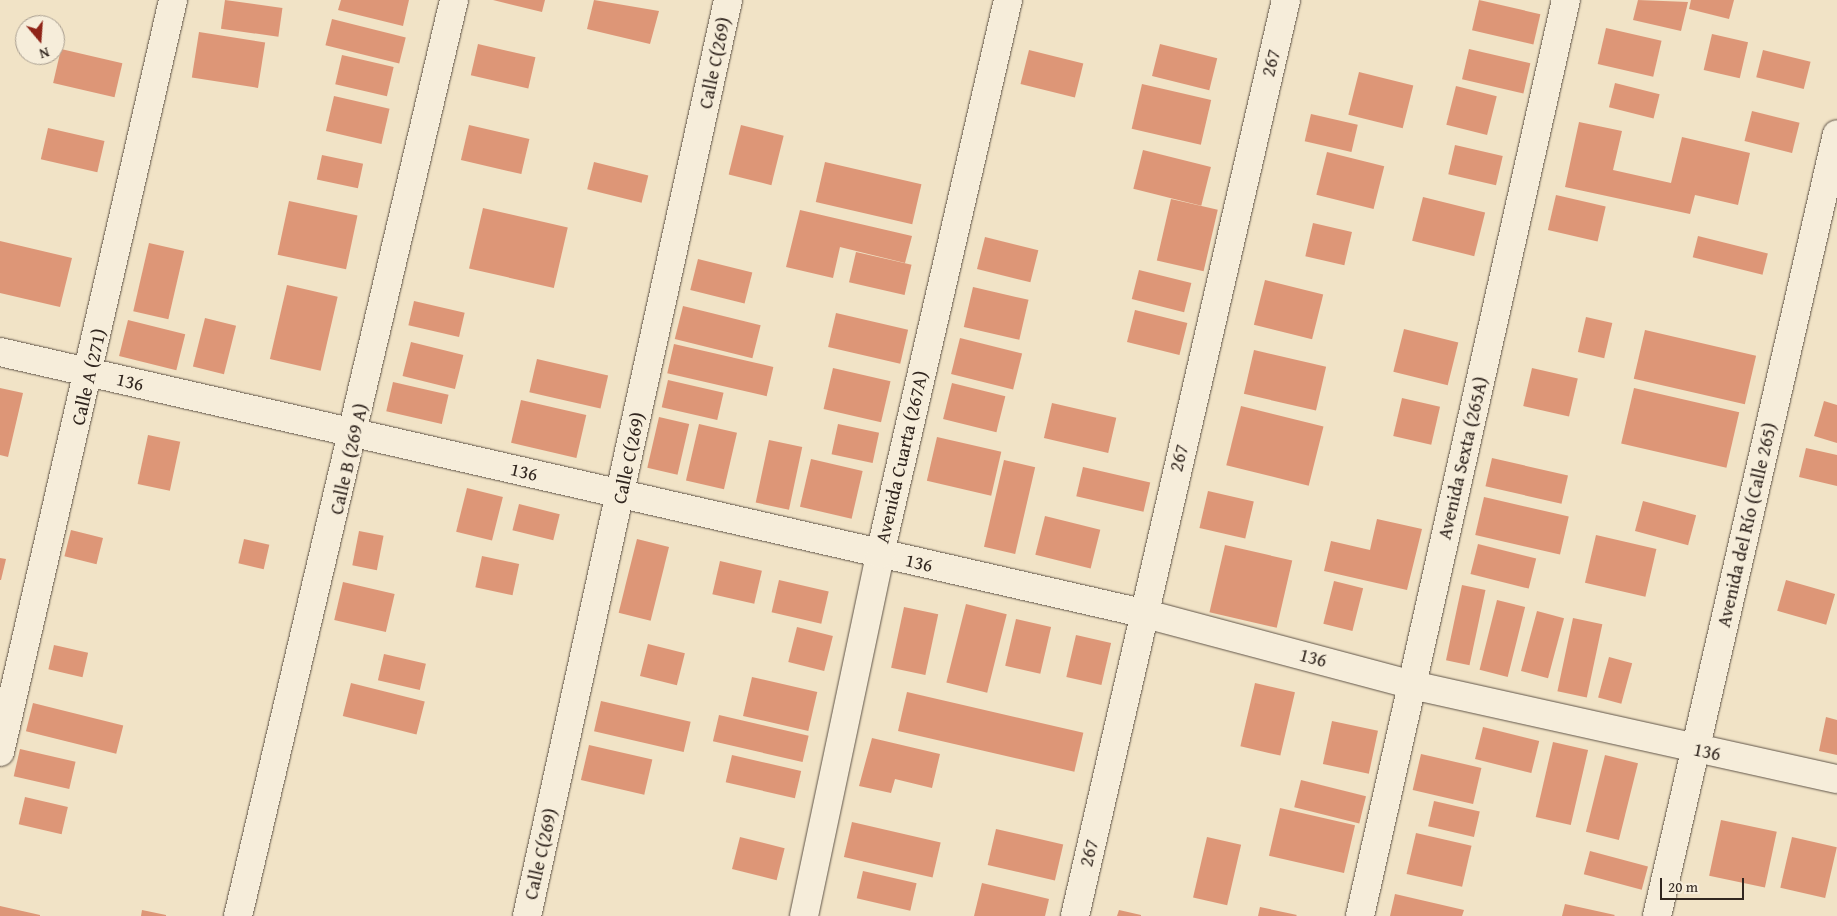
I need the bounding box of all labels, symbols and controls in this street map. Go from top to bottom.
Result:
north arrow [15,15,65,65]
street label: Calle C(269) [694,15,736,111]
text: N [37,42,52,64]
street label: 267 [1257,47,1285,79]
street label: Calle A (271) [67,326,111,428]
street label: 136 [114,368,146,396]
street label: Avenida Cuarta (267A) [871,369,933,545]
street label: Avenida Sexta (265A) [1433,374,1493,542]
street label: Calle B (269 A) [325,401,373,517]
street label: Calle C(269) [608,410,650,506]
street label: Avenida del Río (Calle 265) [1712,420,1782,630]
street label: 267 [1165,442,1193,474]
street label: 136 [508,458,540,486]
street label: 136 [903,549,935,577]
street label: 136 [1297,643,1329,673]
street label: 136 [1691,738,1723,766]
street label: Calle C(269) [519,806,563,902]
street label: 267 [1075,837,1103,869]
scale bar [1662,868,1746,900]
text: 20 m [1668,876,1698,897]

